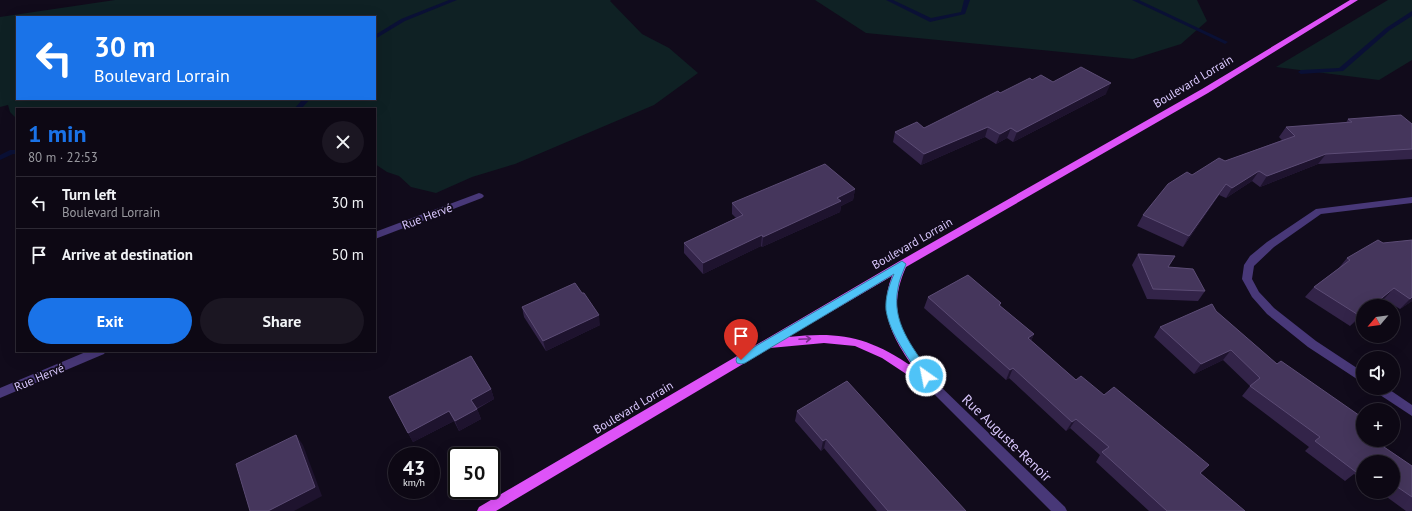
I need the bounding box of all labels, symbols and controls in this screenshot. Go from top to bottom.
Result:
text: 30 m [94,28,155,65]
icon: left [28,32,80,84]
street label: Boulevard Lorrain [1150,51,1236,111]
text: Boulevard Lorrain [94,64,230,87]
text: 1 min [28,118,87,149]
button: close [322,121,364,163]
text: 80 m · 22:53 [28,149,98,166]
text: Turn left [62,185,116,204]
icon: left [28,192,50,214]
text: 30 m [331,193,364,212]
street label: Rue Hervé [400,200,454,232]
text: Boulevard Lorrain [62,204,160,221]
street label: Boulevard Lorrain [869,214,955,272]
icon: arrive [28,244,50,266]
text: Arrive at destination [62,245,193,264]
text: 50 m [331,245,364,264]
button: Exit [28,298,192,344]
button: Share [200,298,364,344]
north arrow [1356,299,1400,343]
map controls [1356,299,1400,499]
pin [724,319,758,360]
icon: arrive [730,325,752,347]
one-way arrow [798,336,811,343]
button: sound [1356,351,1400,395]
position arrow [905,355,947,397]
street label: Rue Hervé [12,360,66,394]
street label: Boulevard Lorrain [590,377,676,437]
street label: Rue Auguste-Renoir [958,391,1056,486]
button: + [1356,403,1400,447]
speed limit sign: 50 [448,447,500,499]
text: 43 [403,455,425,481]
button: − [1356,455,1400,499]
text: km/h [403,476,425,489]

